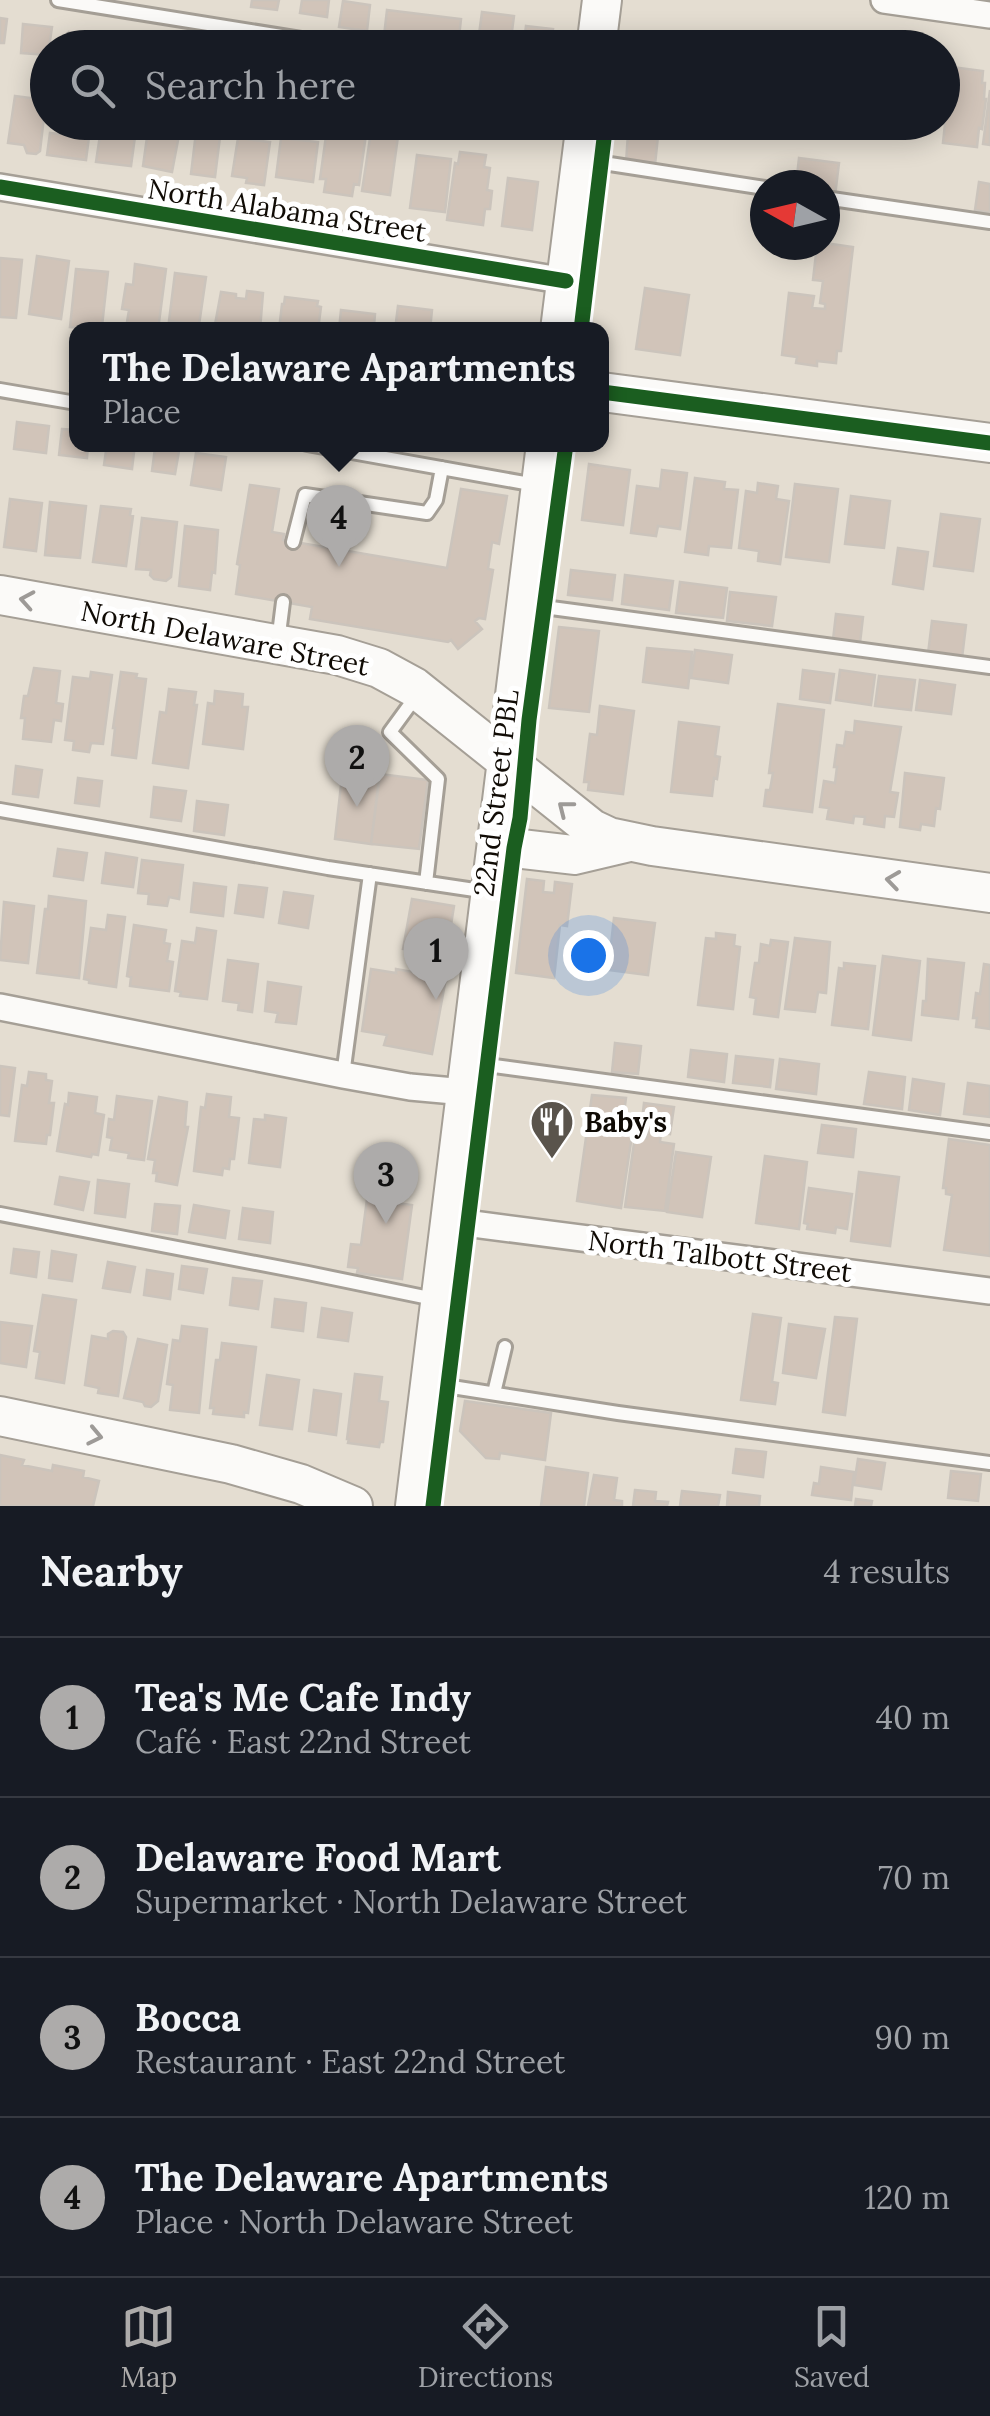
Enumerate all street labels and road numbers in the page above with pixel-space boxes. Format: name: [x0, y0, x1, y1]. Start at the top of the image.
street label: North Alabama Street: [145, 170, 429, 250]
street label: North Delaware Street: [78, 592, 372, 684]
street label: 22nd Street PBL: [465, 688, 527, 898]
street label: North Talbott Street: [586, 1222, 854, 1290]

